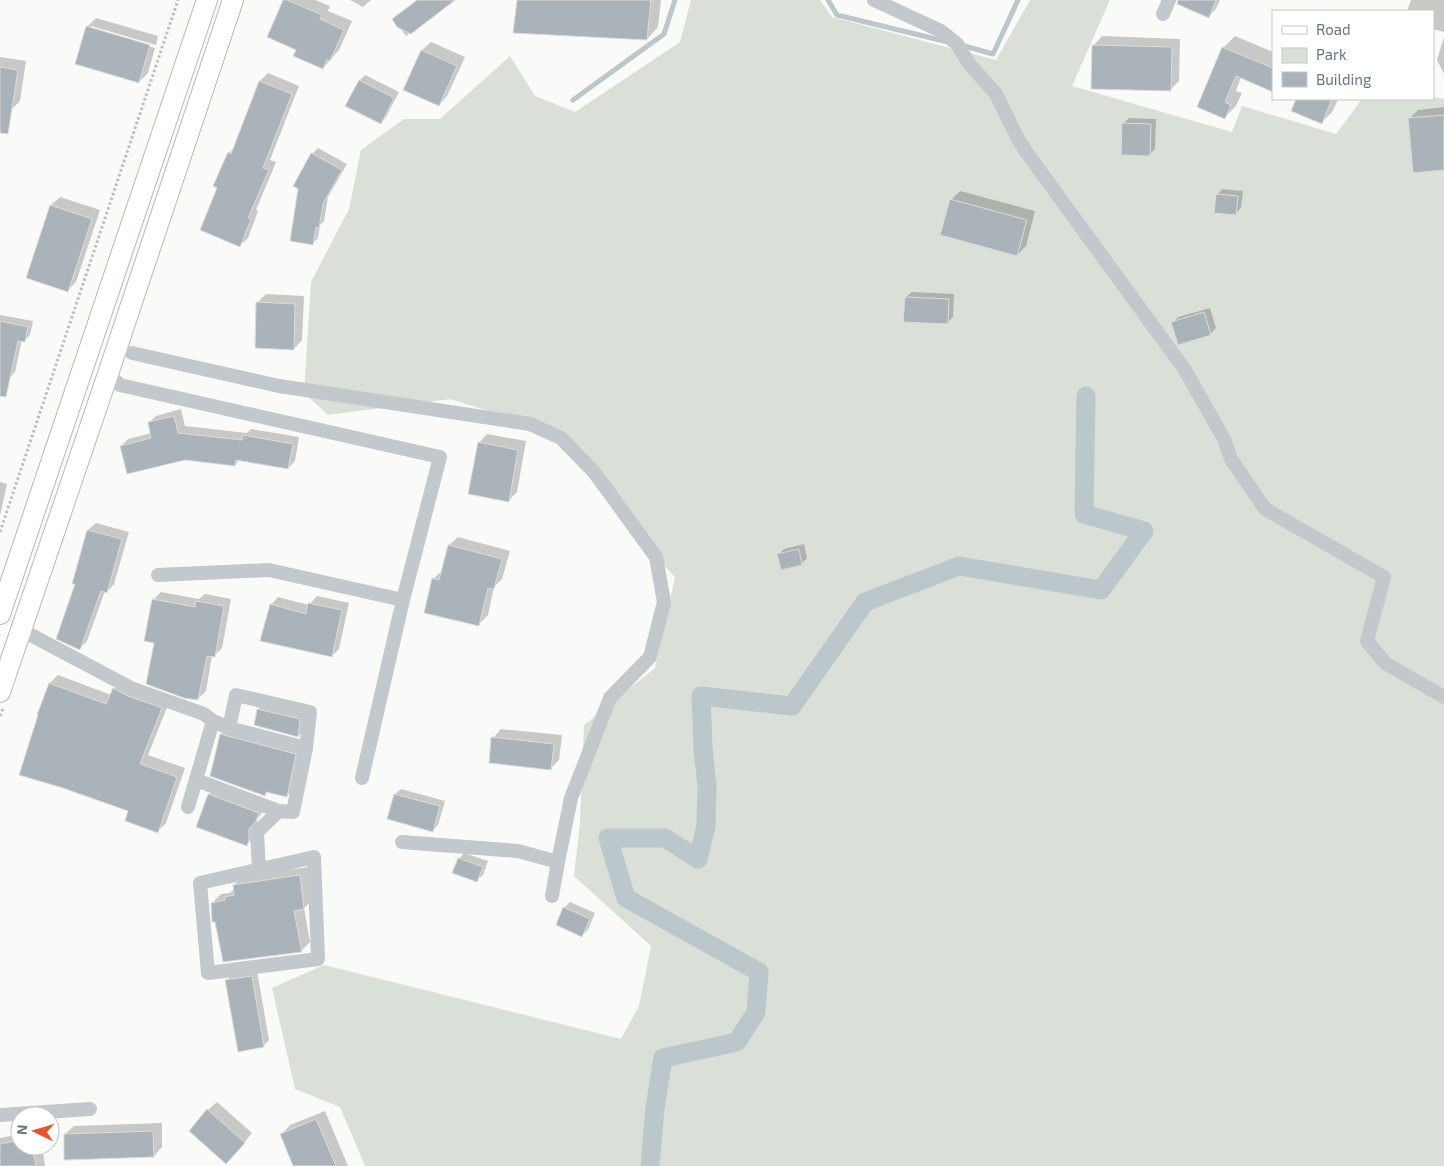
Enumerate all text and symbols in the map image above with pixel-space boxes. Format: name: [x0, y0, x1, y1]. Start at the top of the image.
legend: [1272, 10, 1434, 100]
text: Road: [1316, 20, 1351, 38]
text: Park: [1316, 45, 1347, 63]
text: Building: [1316, 70, 1372, 88]
north arrow: [10, 1106, 60, 1156]
text: N: [13, 1124, 30, 1136]

